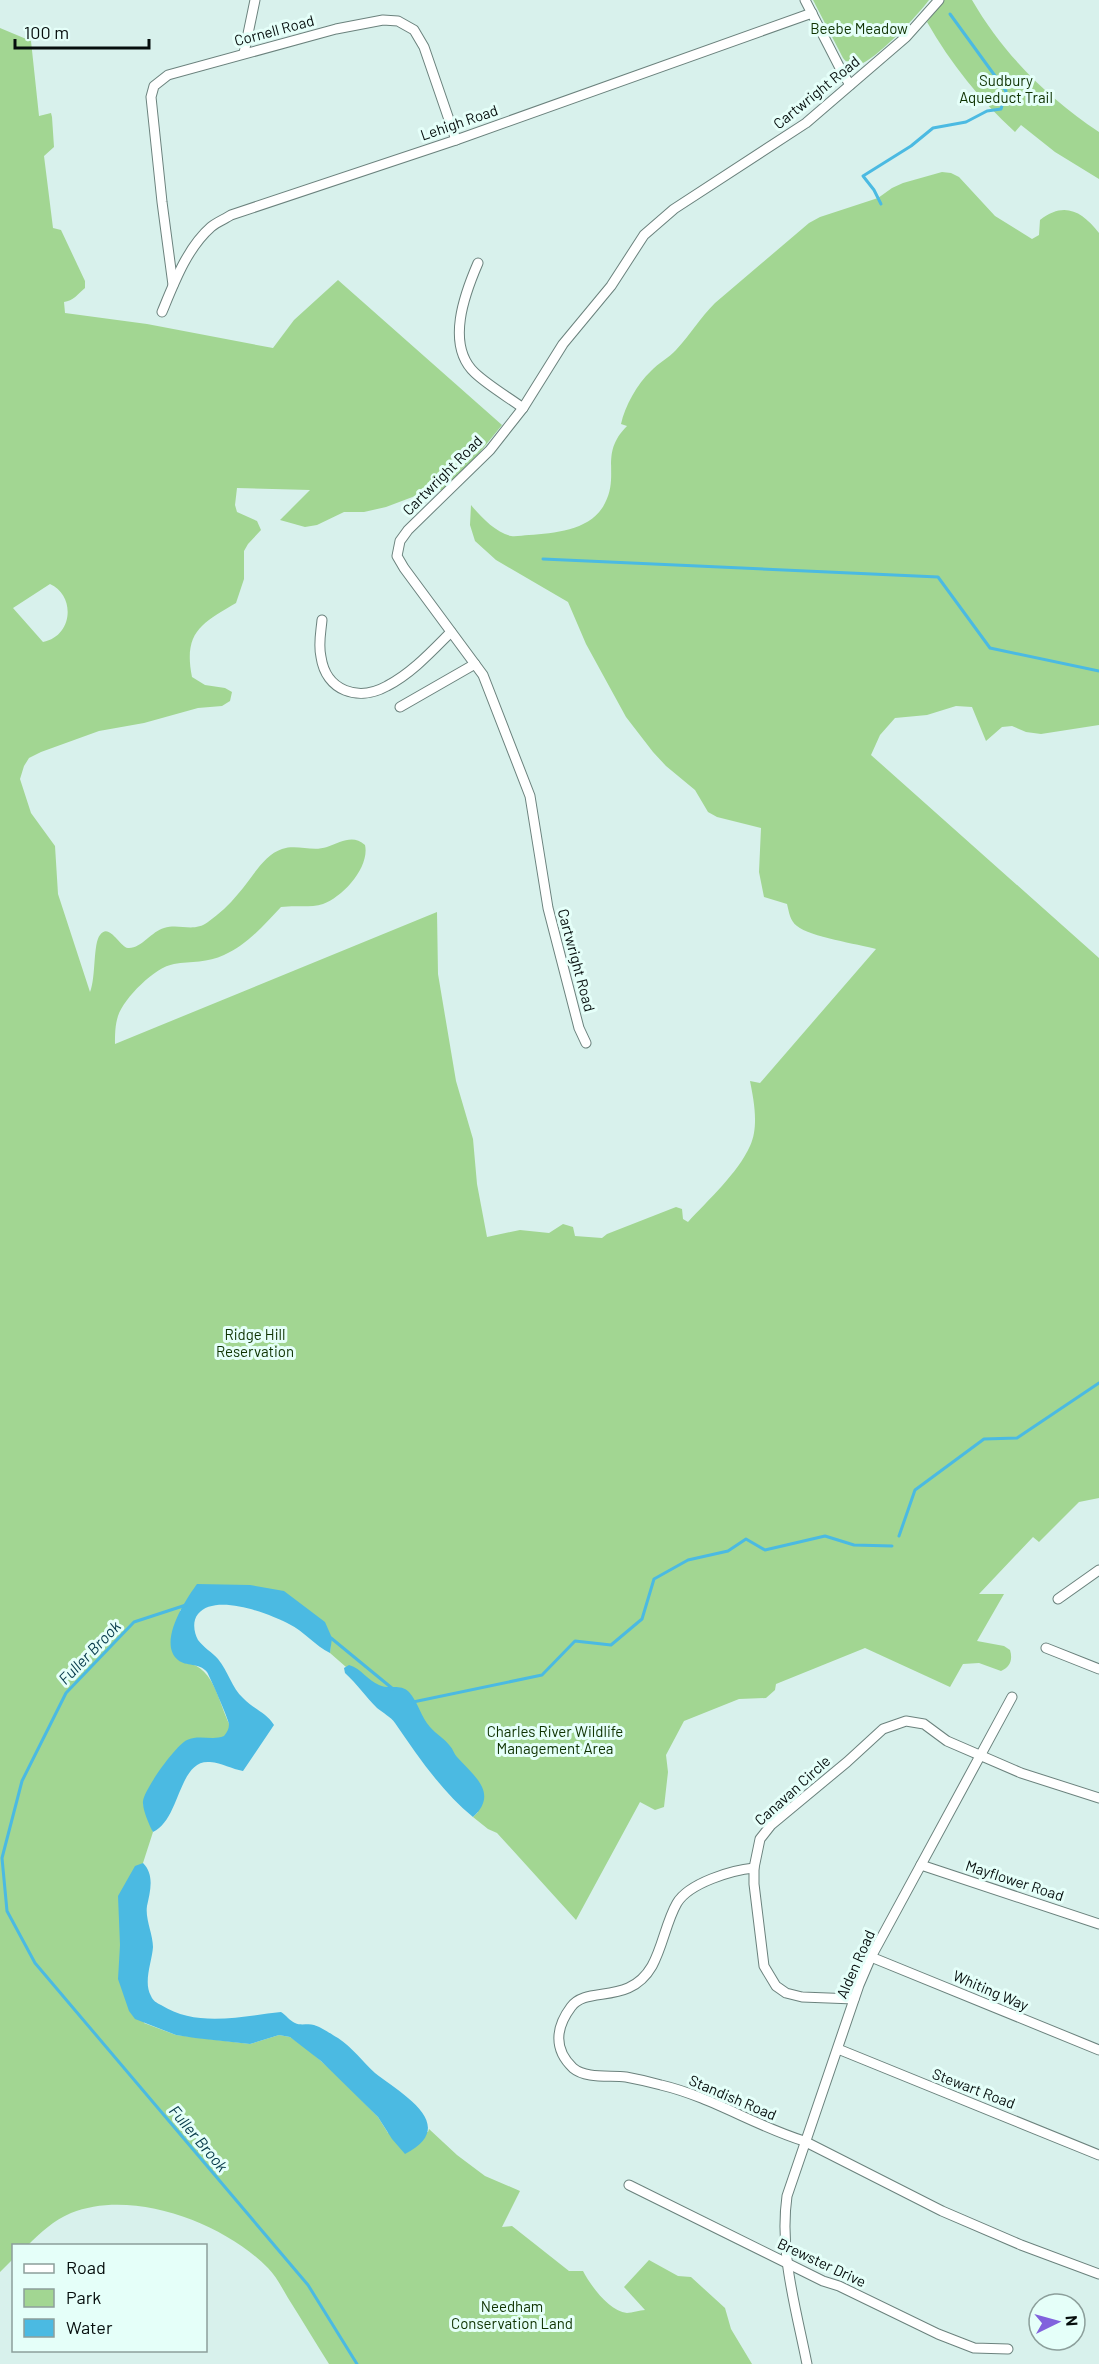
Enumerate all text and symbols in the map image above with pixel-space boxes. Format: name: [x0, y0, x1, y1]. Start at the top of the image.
street label: Cornell Road: [232, 11, 316, 49]
scale bar: [15, 12, 148, 50]
park label: Beebe Meadow: [810, 19, 908, 37]
text: 100 m: [24, 21, 69, 43]
street label: Cartwright Road: [769, 52, 863, 132]
park label: Sudbury Aqueduct Trail: [959, 71, 1053, 106]
street label: Lehigh Road: [418, 100, 500, 144]
street label: Cartwright Road: [398, 431, 486, 519]
street label: Cartwright Road: [555, 907, 599, 1013]
park label: Ridge Hill Reservation: [216, 1325, 294, 1360]
water label: Fuller Brook: [54, 1616, 124, 1688]
park label: Charles River Wildlife Management Area: [487, 1722, 623, 1757]
street label: Canavan Circle: [750, 1751, 834, 1829]
street label: Mayflower Road: [964, 1856, 1066, 1904]
street label: Alden Road: [832, 1927, 878, 2001]
street label: Whiting Way: [950, 1966, 1032, 2014]
street label: Stewart Road: [930, 2064, 1018, 2112]
street label: Standish Road: [687, 2070, 779, 2124]
water label: Fuller Brook: [166, 2101, 232, 2175]
street label: Brewster Drive: [775, 2234, 869, 2290]
legend: [12, 2244, 207, 2352]
text: Road: [66, 2256, 106, 2278]
text: Park: [66, 2286, 101, 2308]
north arrow: [1027, 2292, 1087, 2352]
park label: Needham Conservation Land: [451, 2297, 573, 2332]
text: N: [1063, 2315, 1082, 2327]
text: Water: [66, 2316, 113, 2338]

